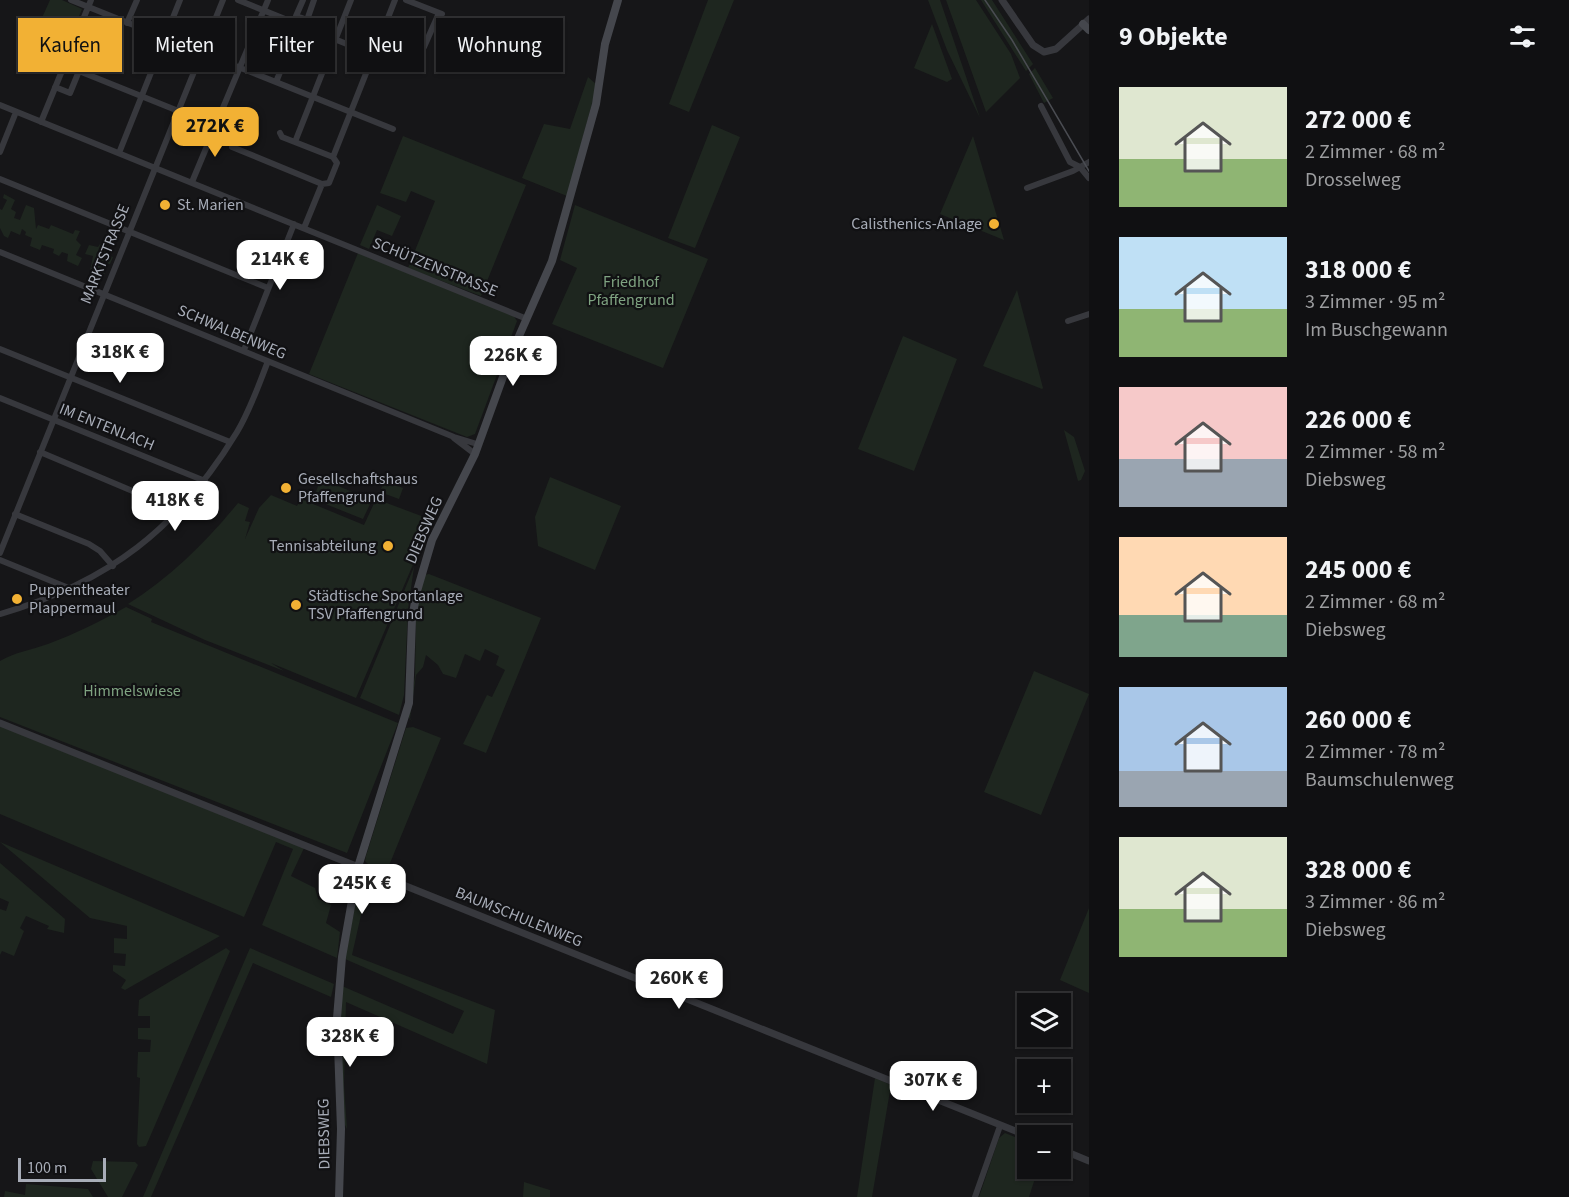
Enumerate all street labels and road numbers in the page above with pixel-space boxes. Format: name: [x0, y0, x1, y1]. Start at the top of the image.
street label: MARKTSTRASSE: [75, 201, 135, 307]
street label: SCHÜTZENSTRASSE: [369, 232, 501, 302]
street label: SCHWALBENWEG: [174, 299, 290, 365]
street label: IM ENTENLACH: [56, 398, 158, 456]
street label: DIEBSWEG: [400, 493, 448, 567]
street label: BAUMSCHULENWEG: [452, 881, 586, 953]
street label: DIEBSWEG: [312, 1098, 336, 1170]

